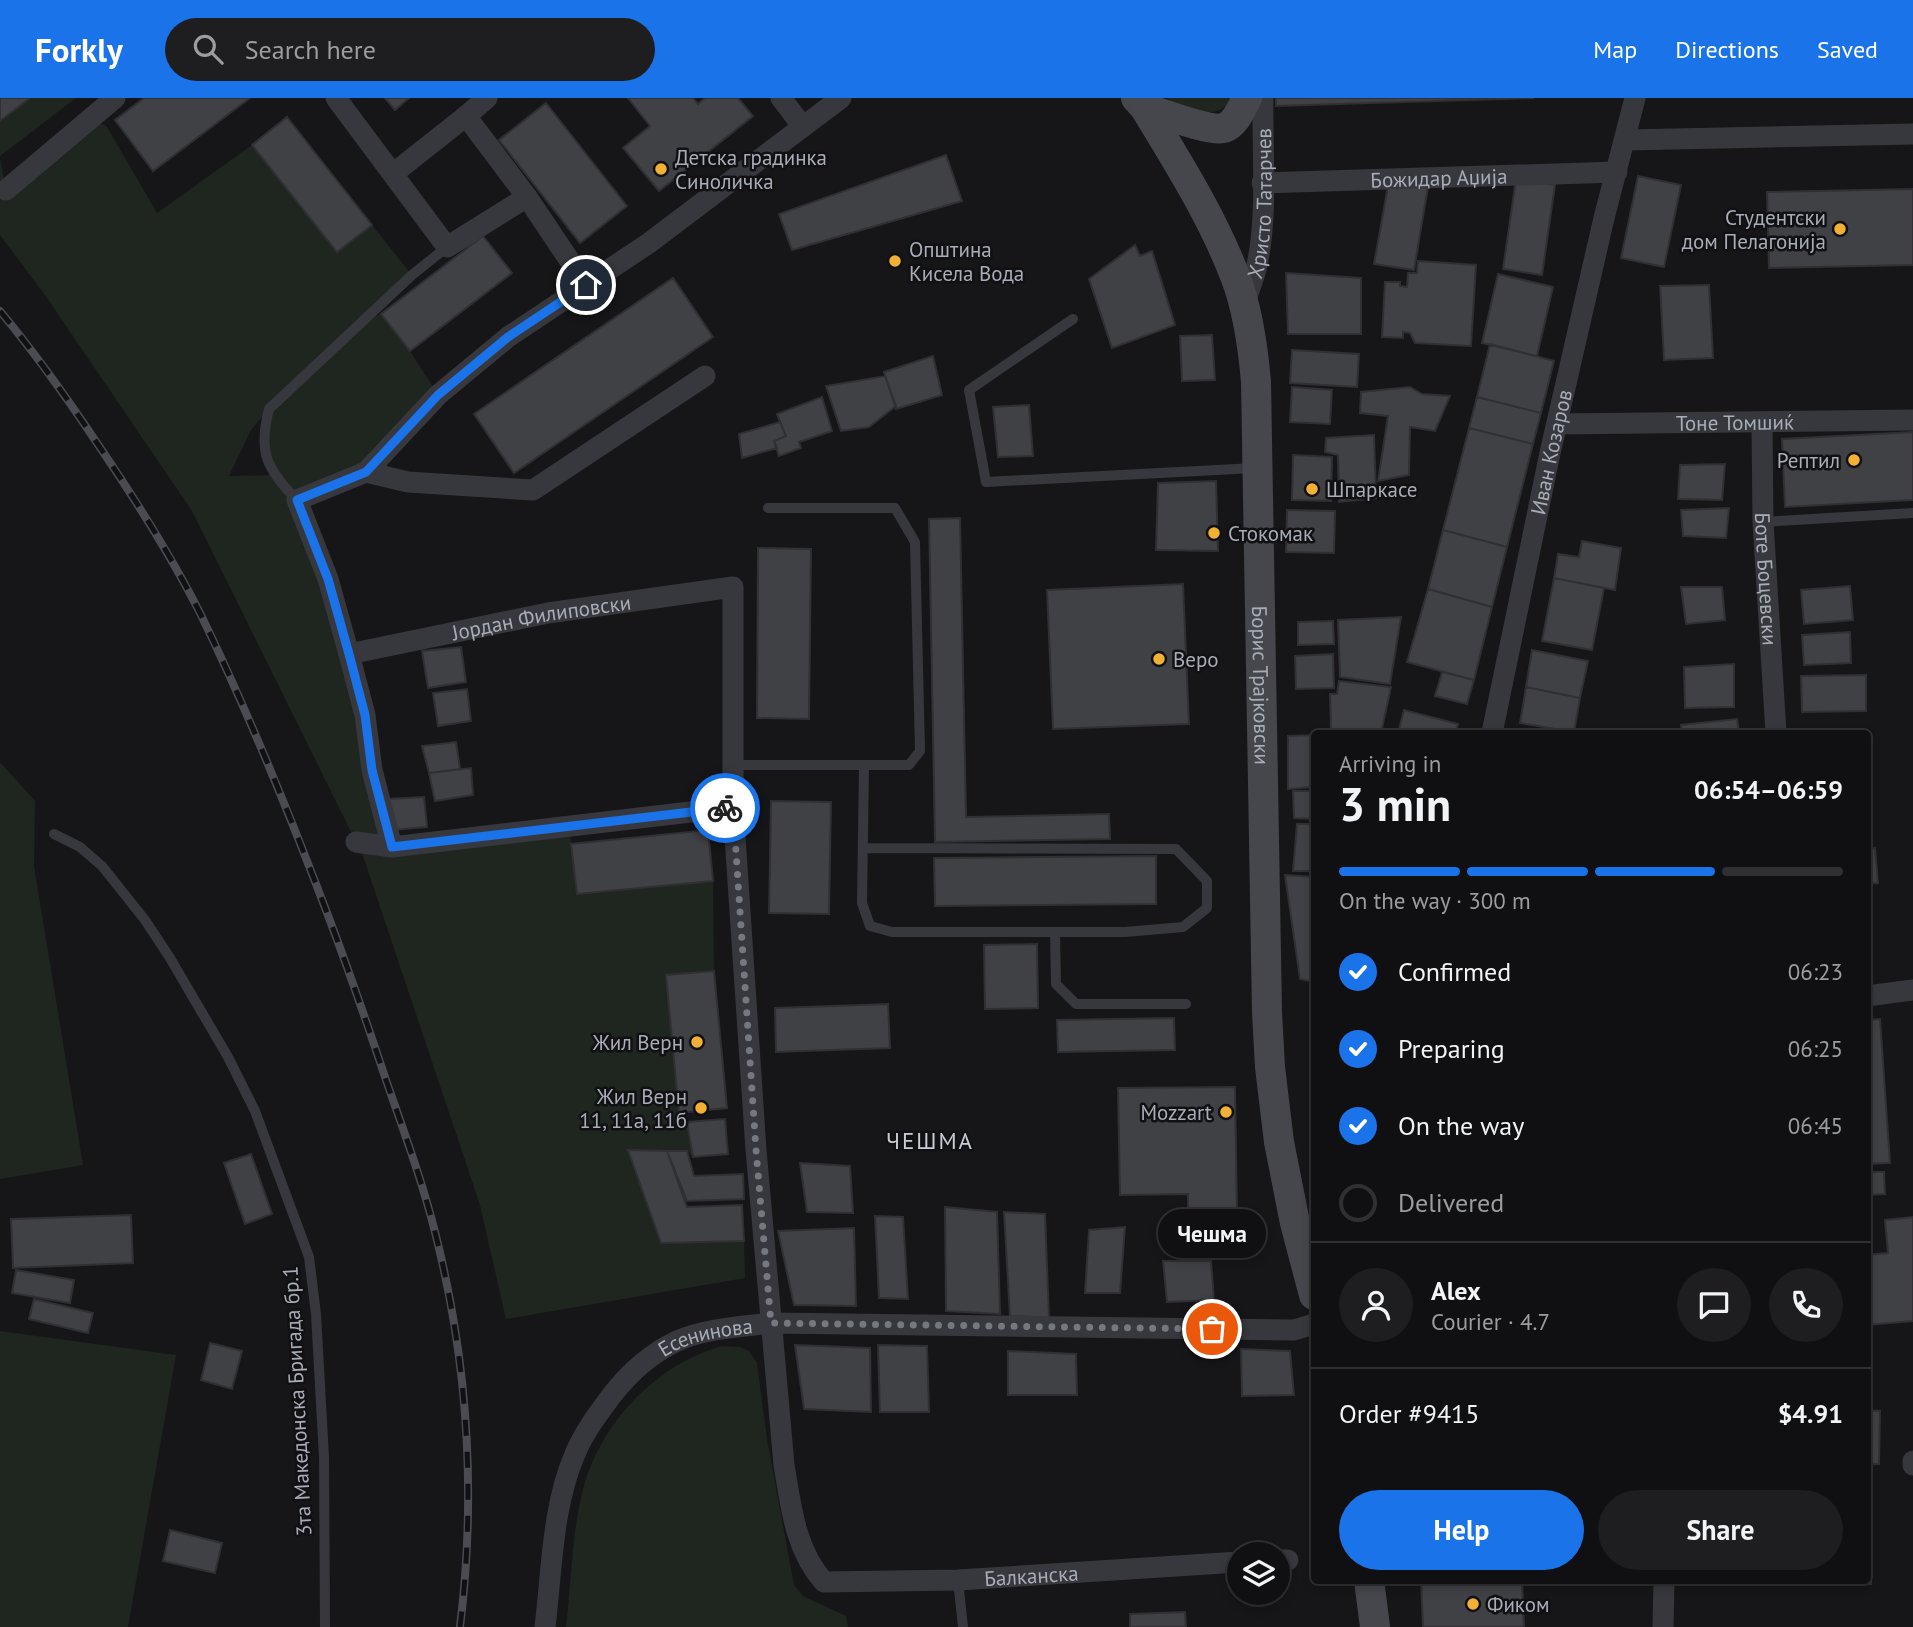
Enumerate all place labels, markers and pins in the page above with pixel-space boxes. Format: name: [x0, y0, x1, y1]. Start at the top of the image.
place label: Детска градинка Синоличка: [675, 144, 827, 195]
marker: Детска градинка Синоличка: [653, 161, 669, 177]
place label: Студентски дом Пелагонија: [1682, 204, 1826, 255]
marker: Студентски дом Пелагонија: [1832, 221, 1848, 237]
place label: Општина Кисела Вода: [909, 236, 1024, 287]
marker: Општина Кисела Вода: [887, 253, 903, 269]
pin: [556, 255, 616, 315]
place label: Рептил: [1777, 447, 1840, 474]
marker: Рептил: [1846, 452, 1862, 468]
place label: Шпаркасе: [1326, 476, 1418, 503]
marker: Шпаркасе: [1304, 481, 1320, 497]
place label: Стокомак: [1228, 520, 1313, 547]
marker: Стокомак: [1206, 525, 1222, 541]
place label: Веро: [1173, 646, 1219, 673]
marker: Веро: [1151, 651, 1167, 667]
place label: Жил Верн: [592, 1029, 683, 1056]
marker: Жил Верн: [689, 1034, 705, 1050]
place label: Жил Верн 11, 11а, 11б: [579, 1083, 687, 1134]
place label: Mozzart: [1140, 1099, 1212, 1126]
marker: Жил Верн 11, 11а, 11б: [693, 1100, 709, 1116]
marker: Mozzart: [1218, 1104, 1234, 1120]
callout: Чешма: [1158, 1210, 1266, 1259]
pin: [1182, 1299, 1242, 1359]
place label: Фиком: [1487, 1591, 1549, 1618]
marker: Фиком: [1465, 1596, 1481, 1612]

